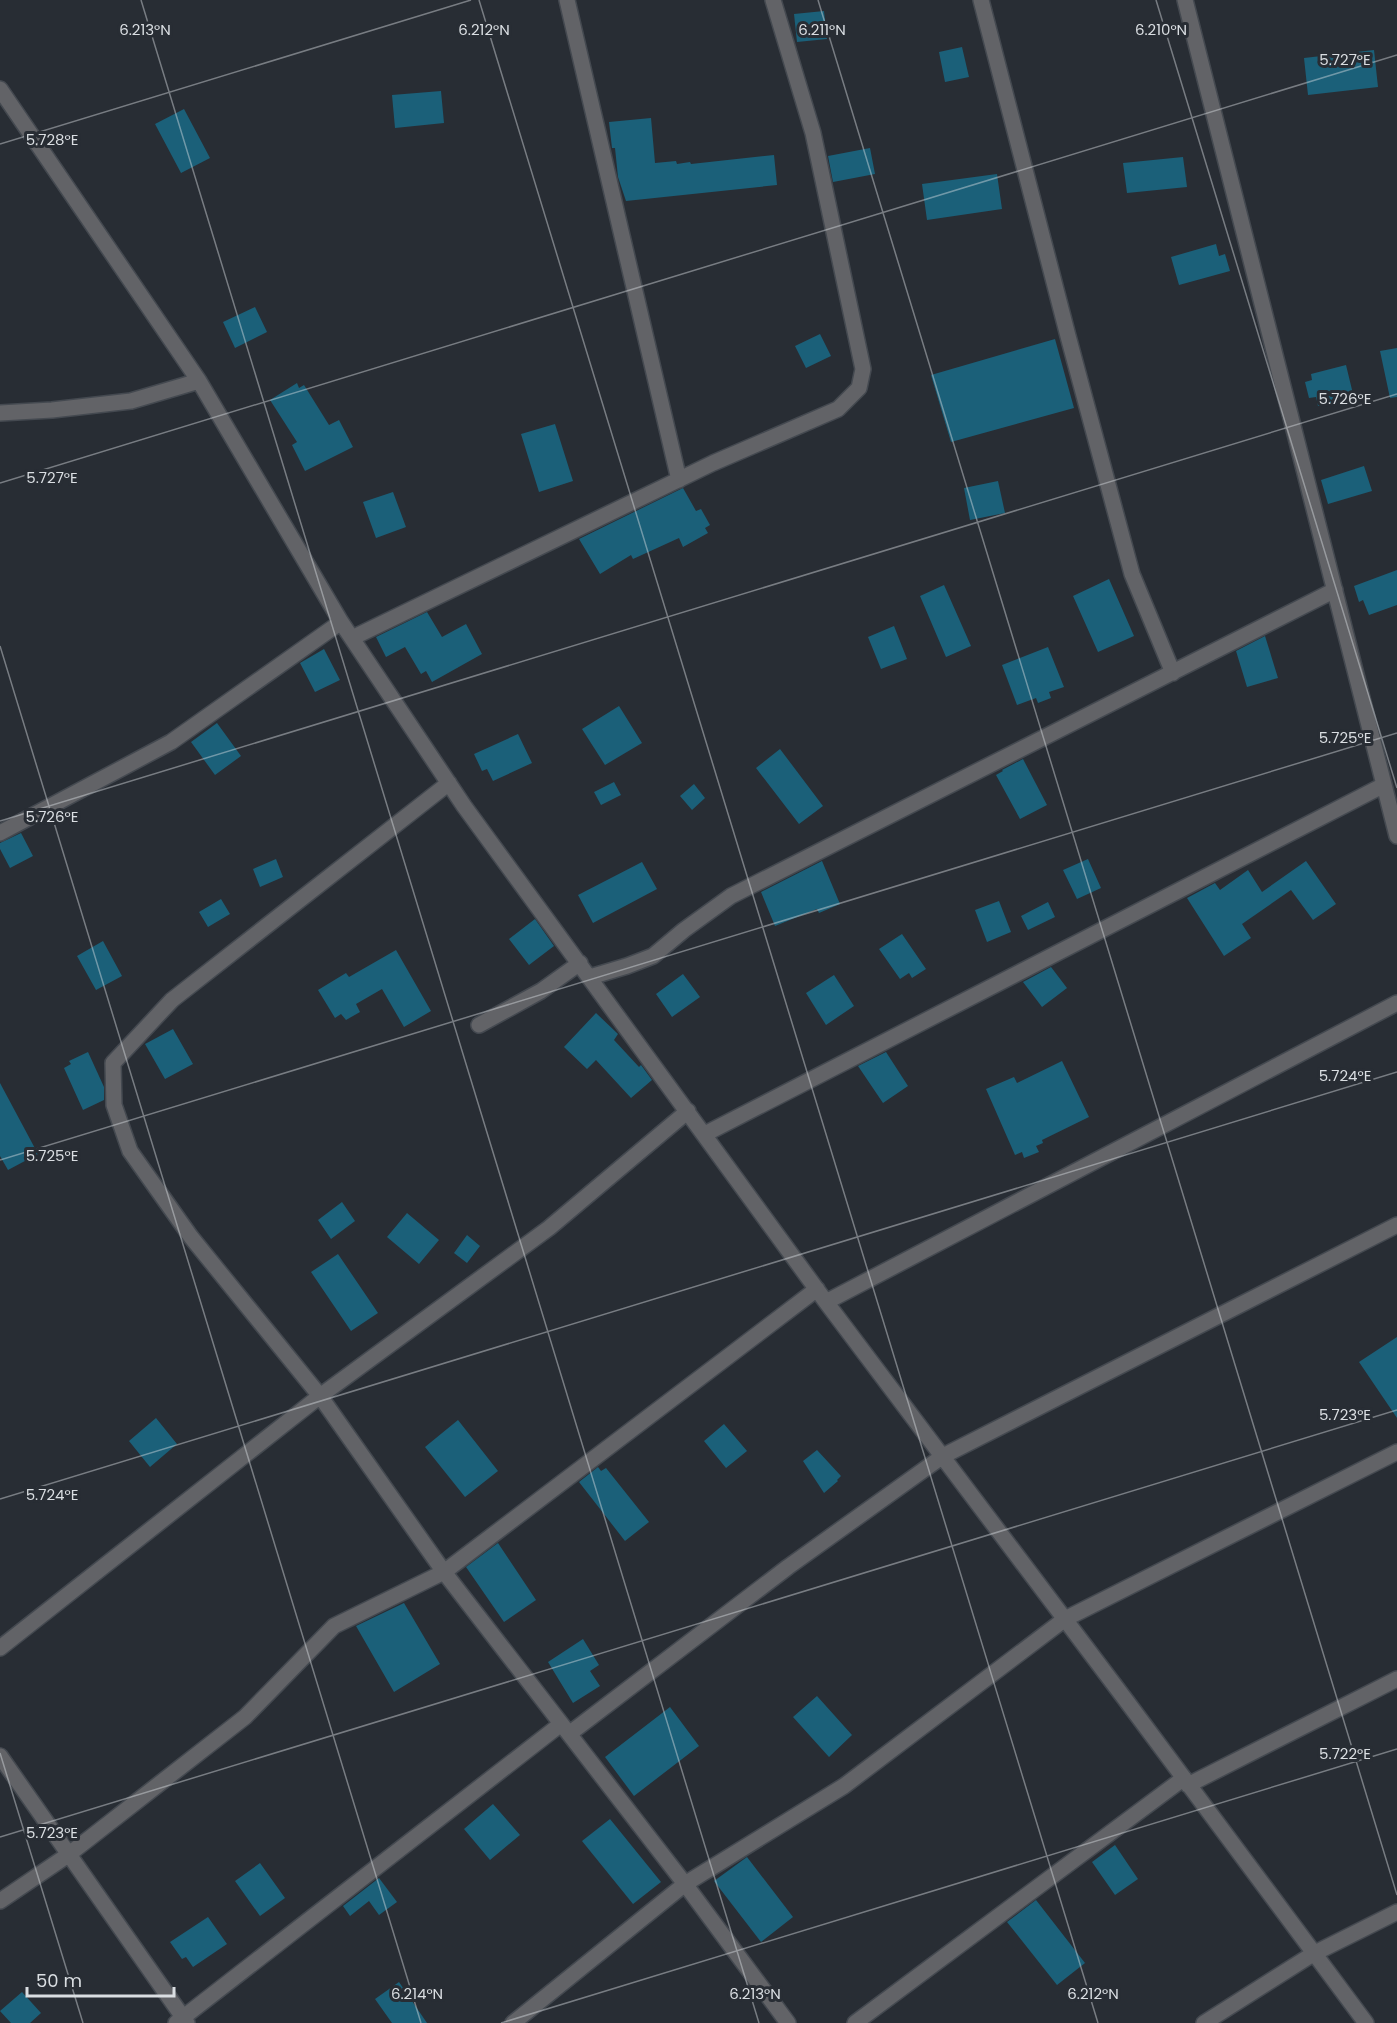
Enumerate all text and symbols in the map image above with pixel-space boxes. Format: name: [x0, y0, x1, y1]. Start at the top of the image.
text: 6.213°N: [119, 19, 171, 40]
text: 6.212°N: [458, 19, 510, 40]
text: 6.211°N: [798, 19, 846, 40]
text: 6.210°N: [1135, 19, 1187, 40]
text: 5.727°E: [1319, 49, 1371, 70]
text: 5.728°E: [26, 129, 78, 150]
text: 5.726°E: [1319, 388, 1371, 409]
text: 5.727°E: [26, 467, 78, 488]
text: 5.725°E: [1319, 727, 1371, 748]
text: 5.726°E: [26, 806, 78, 827]
text: 5.724°E: [1319, 1065, 1371, 1086]
text: 5.725°E: [26, 1145, 78, 1166]
text: 5.723°E: [1319, 1404, 1371, 1425]
text: 5.724°E: [26, 1484, 78, 1505]
text: 5.722°E: [1319, 1743, 1371, 1764]
text: 5.723°E: [26, 1822, 78, 1843]
scale bar: [27, 1960, 174, 1998]
text: 50 m: [36, 1968, 82, 1993]
text: 6.214°N: [391, 1983, 443, 2004]
text: 6.213°N: [729, 1983, 781, 2004]
text: 6.212°N: [1067, 1983, 1119, 2004]

